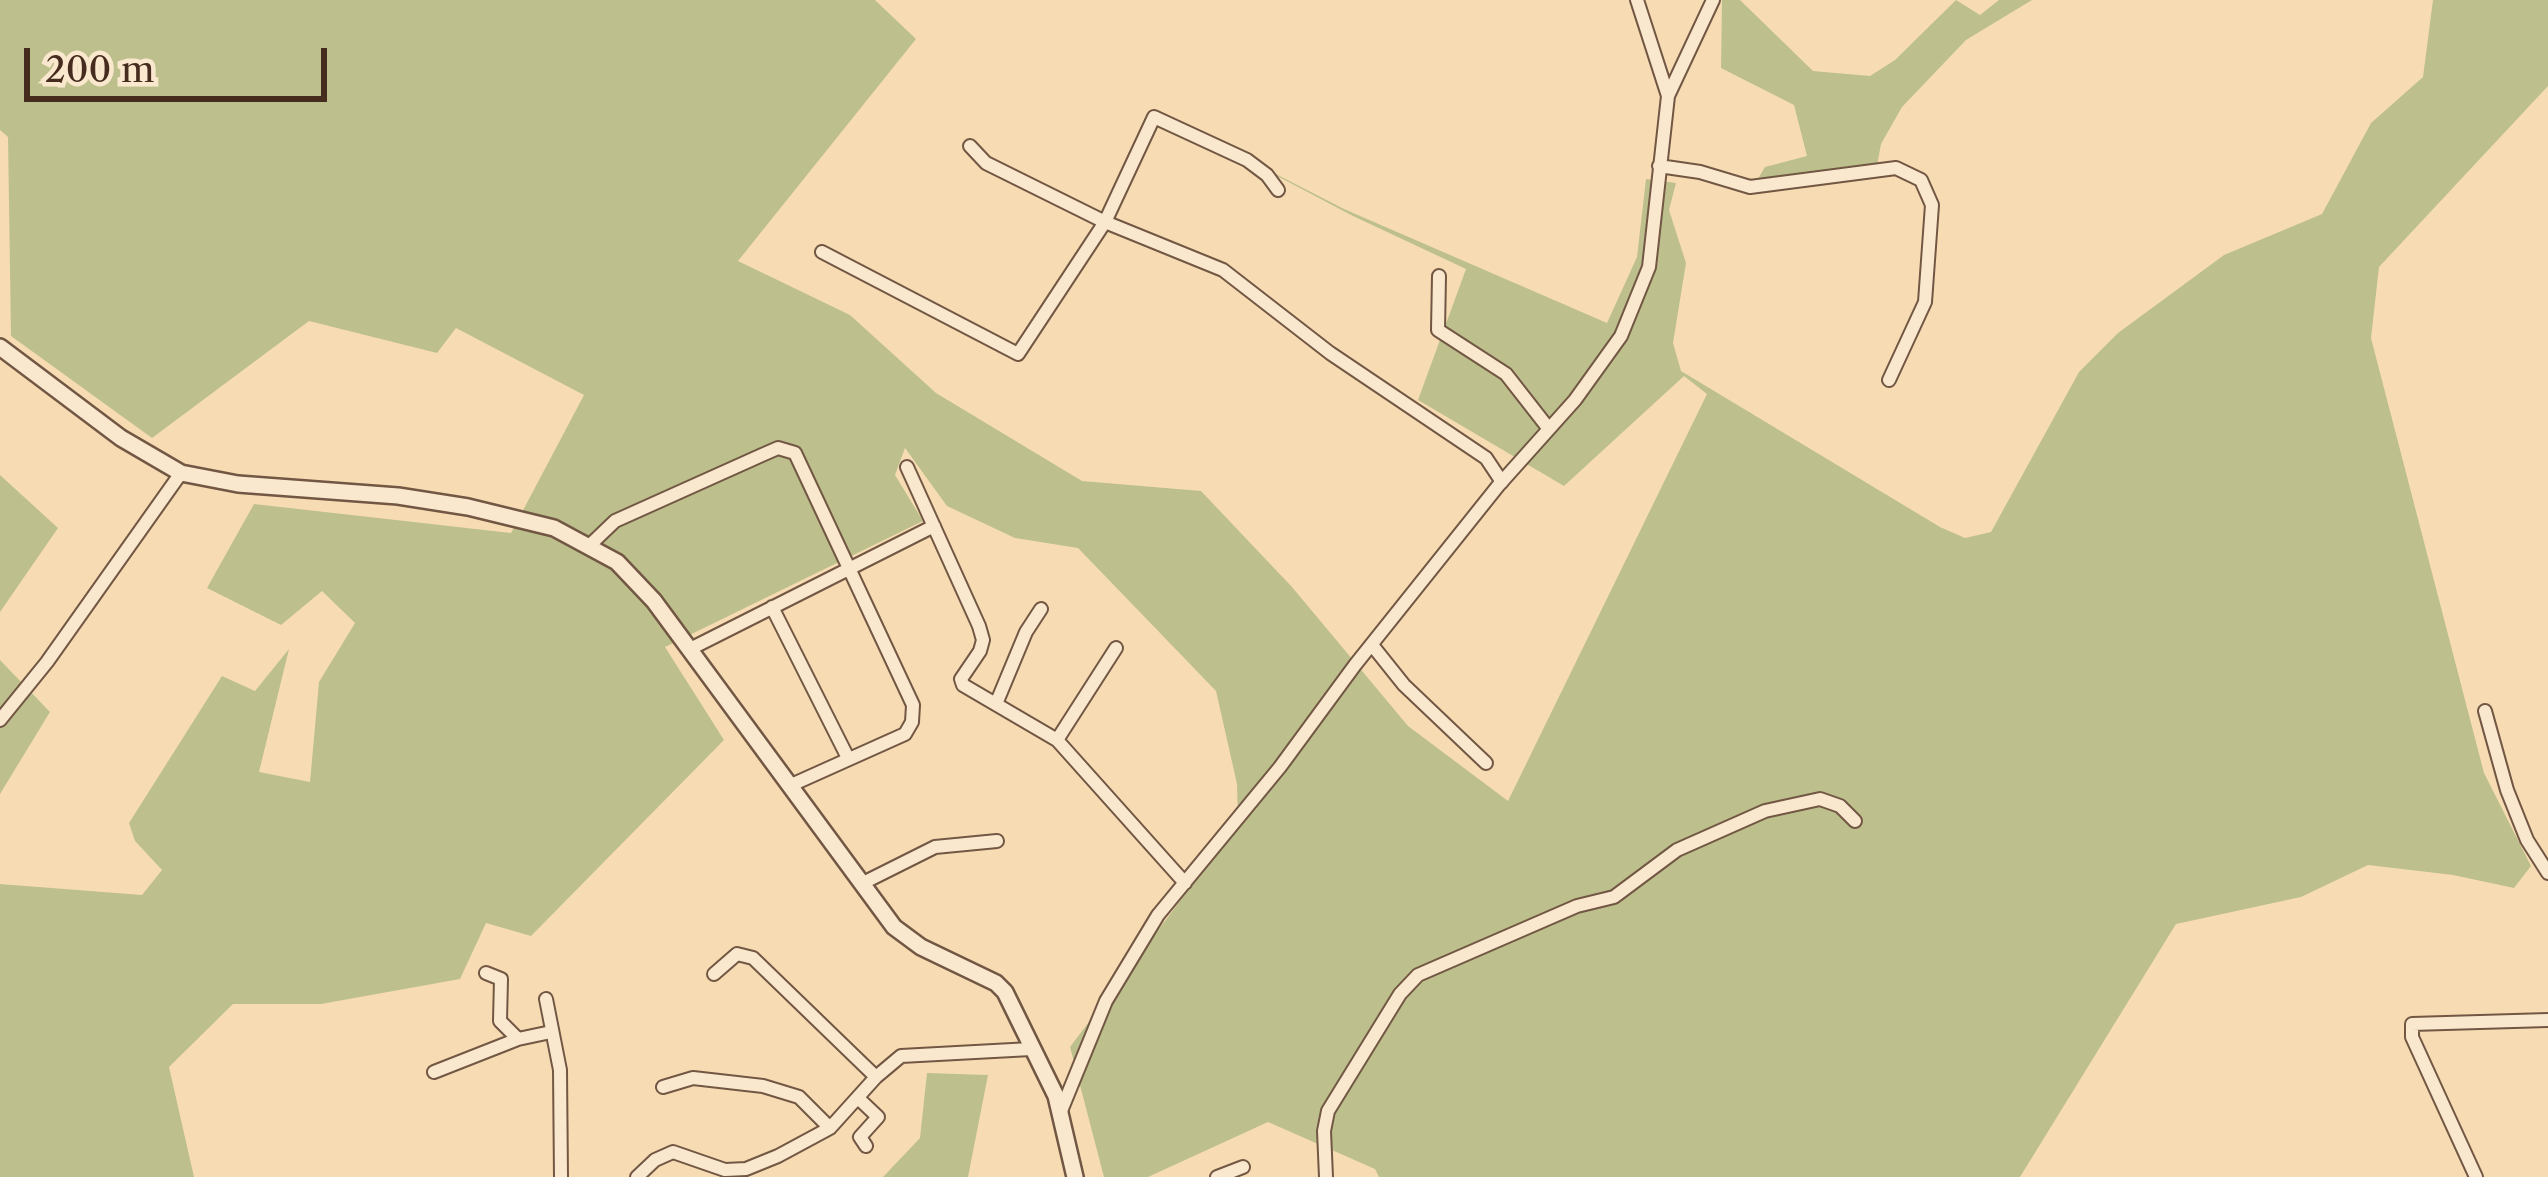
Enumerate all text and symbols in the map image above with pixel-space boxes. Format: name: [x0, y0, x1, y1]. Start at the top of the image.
scale bar: [30, 24, 333, 98]
text: 200 m: [45, 47, 154, 91]

